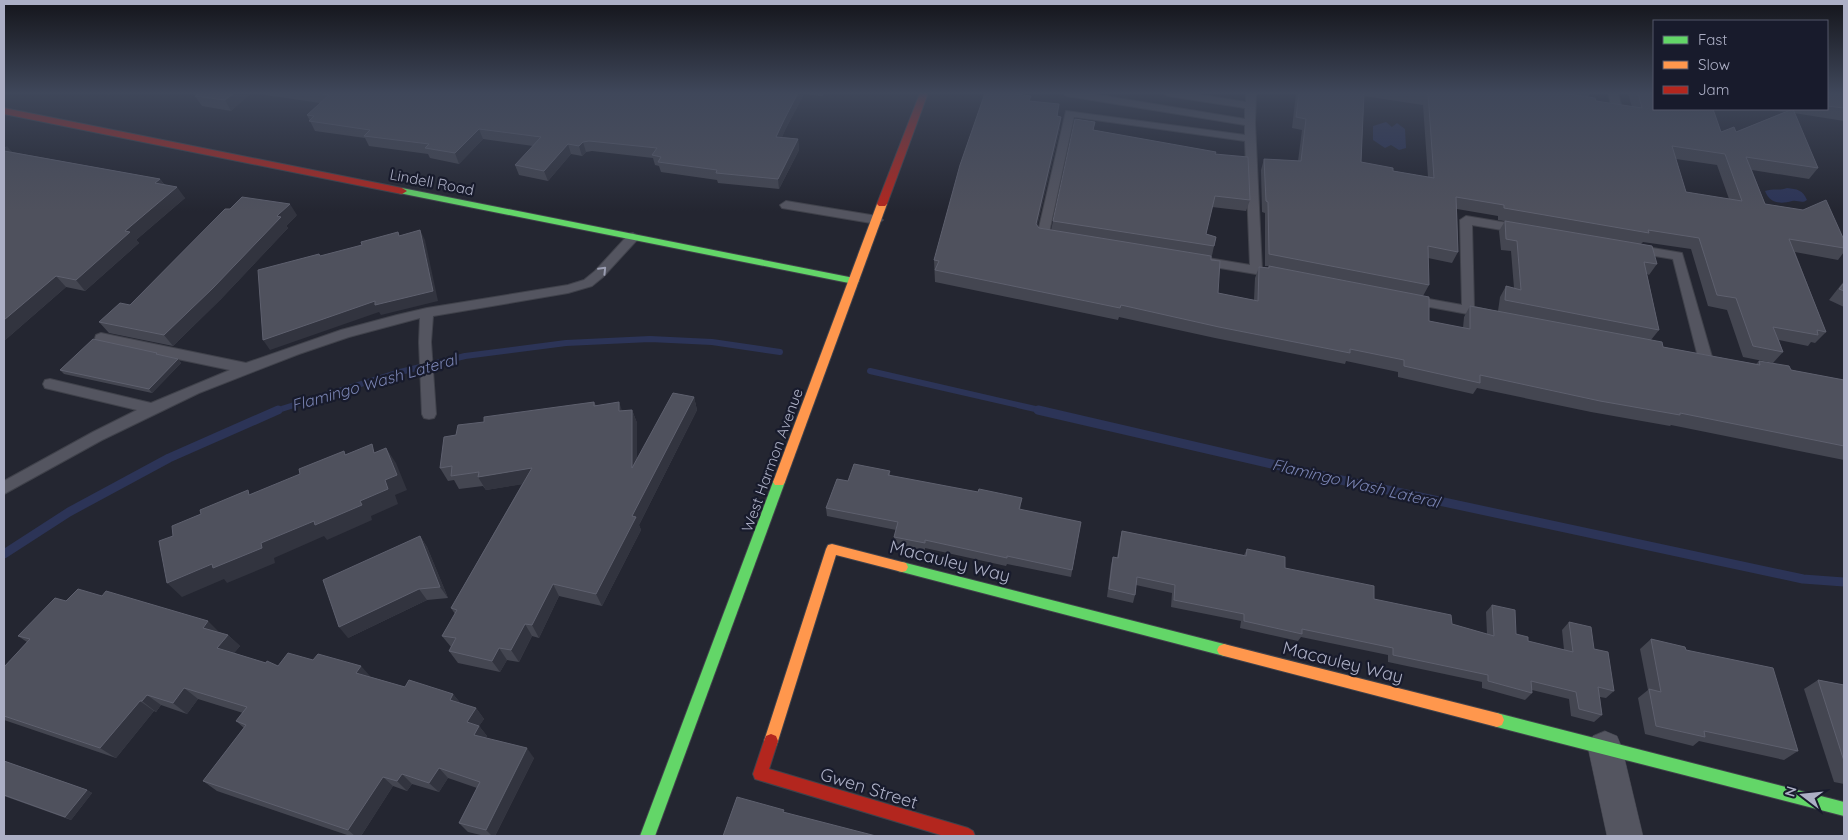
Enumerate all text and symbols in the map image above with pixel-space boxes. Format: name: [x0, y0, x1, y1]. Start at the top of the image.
legend: [1653, 20, 1828, 110]
text: Fast: [1698, 30, 1727, 49]
text: Slow: [1698, 55, 1730, 74]
text: Jam: [1698, 80, 1729, 99]
street label: Lindell Road: [388, 165, 476, 199]
one-way arrow: [597, 266, 606, 275]
water label: Flamingo Wash Lateral: [289, 348, 461, 415]
street label: West Harmon Avenue: [737, 386, 807, 534]
water label: Flamingo Wash Lateral: [1270, 454, 1444, 513]
street label: Macauley Way: [887, 535, 1013, 587]
street label: Macauley Way: [1280, 636, 1406, 688]
street label: Gwen Street: [817, 762, 921, 814]
north arrow: [1778, 770, 1828, 820]
text: N: [1780, 784, 1801, 799]

